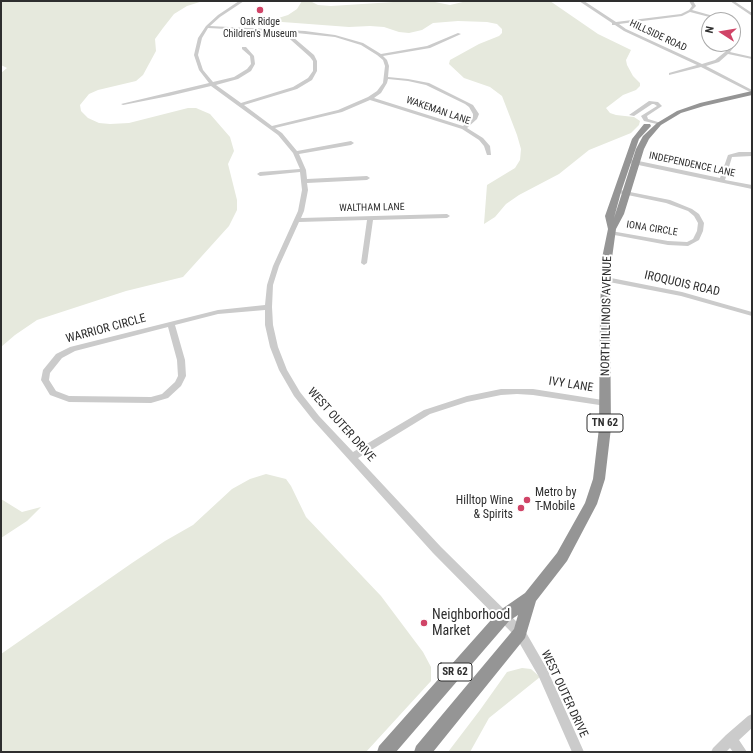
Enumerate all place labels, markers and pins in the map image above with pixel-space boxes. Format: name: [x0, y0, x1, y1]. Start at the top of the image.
marker: Oak Ridge Children's Museum: [255, 5, 265, 15]
place label: Oak Ridge Children's Museum: [223, 16, 297, 40]
place label: Metro by T-Mobile: [535, 486, 576, 514]
place label: Hilltop Wine & Spirits: [456, 494, 513, 522]
marker: Metro by T-Mobile: [522, 495, 532, 505]
marker: Hilltop Wine & Spirits: [516, 503, 526, 513]
place label: Neighborhood Market: [432, 607, 510, 640]
marker: Neighborhood Market: [419, 618, 429, 628]

